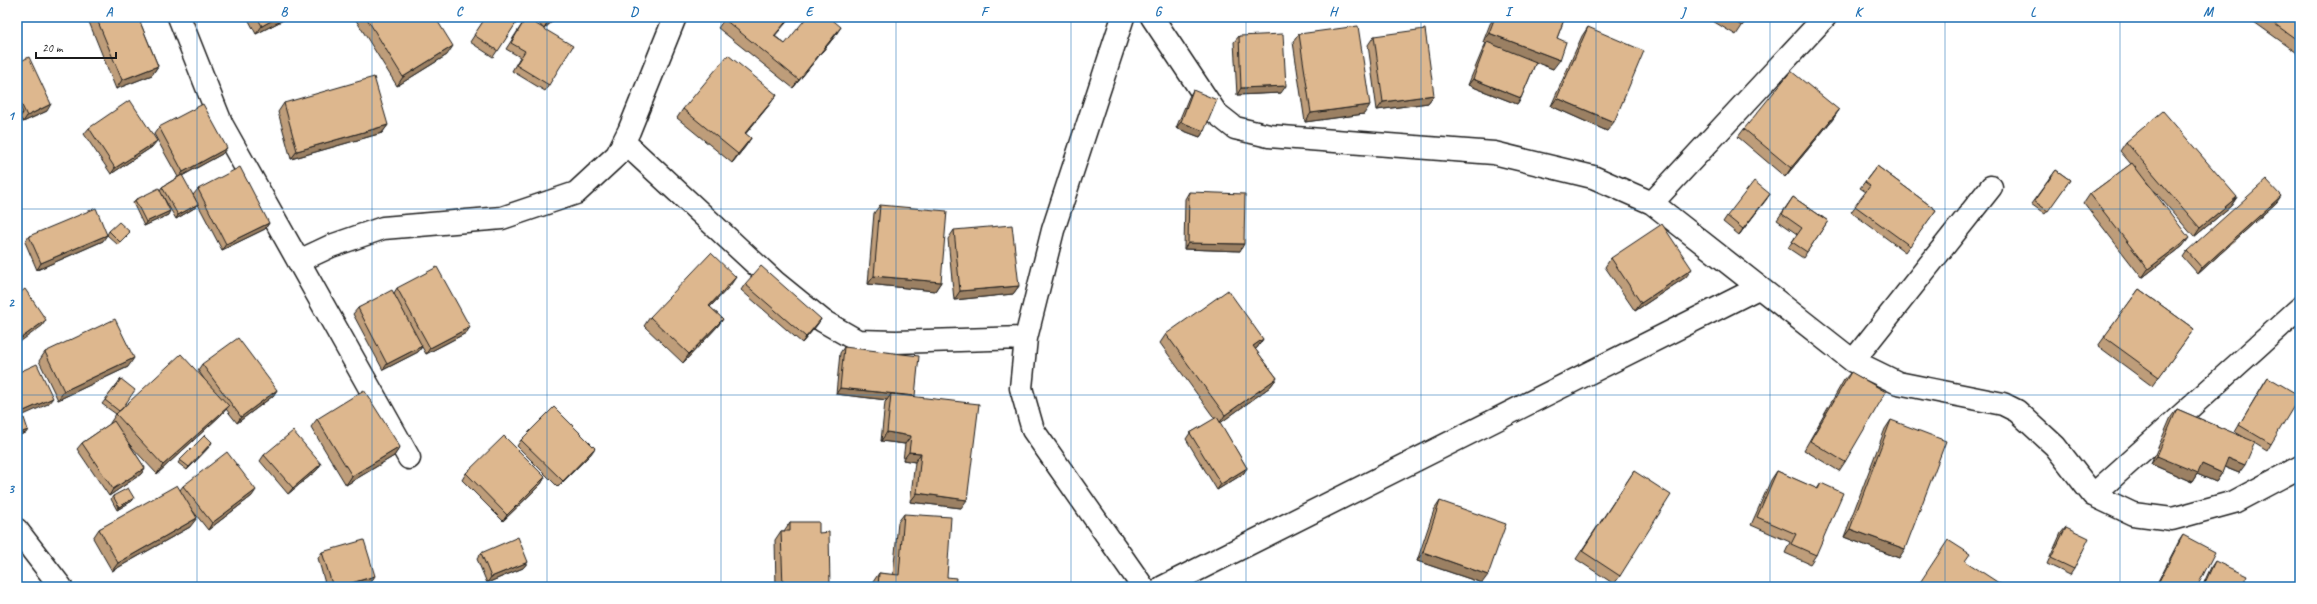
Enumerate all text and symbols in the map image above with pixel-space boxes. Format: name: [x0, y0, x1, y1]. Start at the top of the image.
text: A: [106, 4, 114, 20]
text: B: [281, 4, 289, 20]
text: C: [456, 4, 464, 20]
text: D: [630, 4, 639, 20]
text: E: [806, 4, 815, 20]
text: F: [981, 4, 990, 20]
text: G: [1155, 4, 1163, 20]
text: H: [1329, 4, 1339, 20]
text: I: [1505, 4, 1514, 20]
text: J: [1680, 4, 1687, 20]
text: K: [1855, 4, 1865, 20]
text: L: [2030, 4, 2037, 20]
text: M: [2203, 4, 2214, 20]
scale bar: [36, 34, 116, 60]
text: 20 m: [42, 40, 64, 56]
text: 1: [8, 108, 16, 124]
text: 2: [8, 295, 15, 311]
text: 3: [8, 481, 15, 497]

